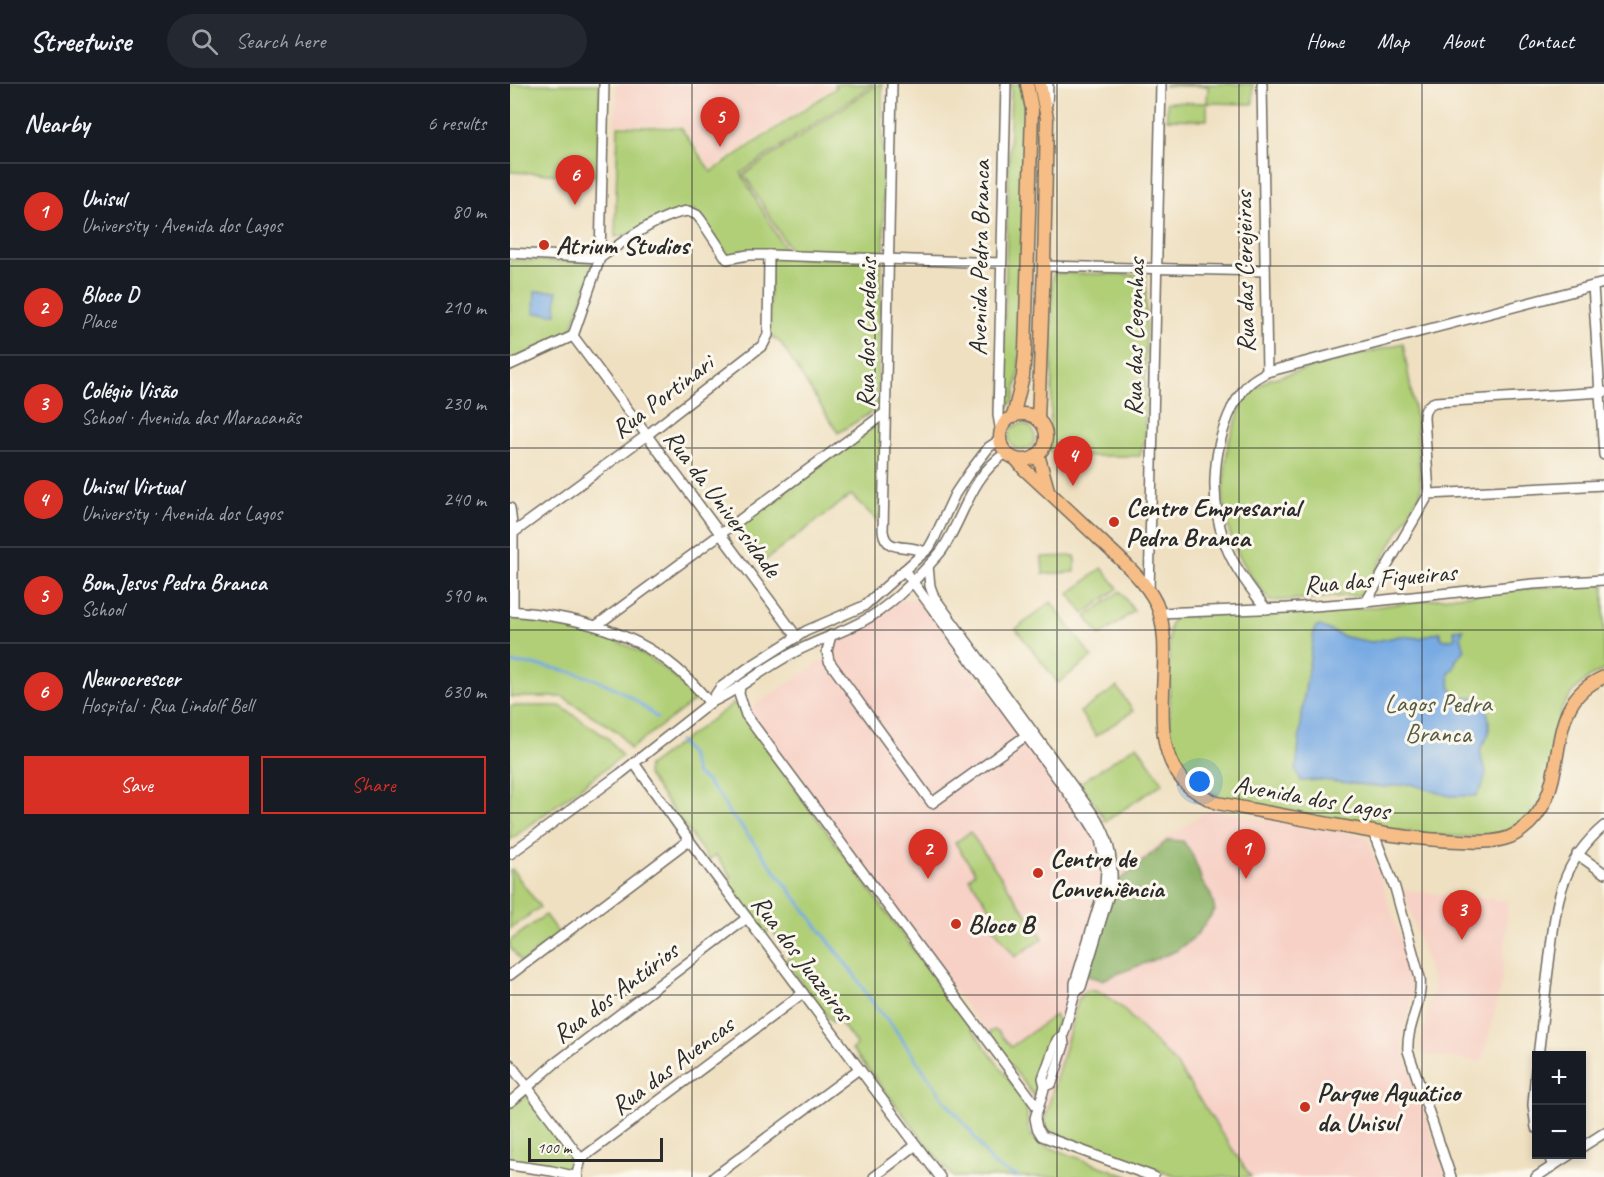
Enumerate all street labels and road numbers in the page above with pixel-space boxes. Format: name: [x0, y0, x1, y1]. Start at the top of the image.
street label: Avenida Pedra Branca: [961, 158, 998, 356]
street label: Rua das Cerejeiras: [1227, 189, 1262, 353]
street label: Rua dos Cardeais: [849, 256, 884, 408]
street label: Rua das Cegonhas: [1117, 256, 1152, 416]
street label: Rua Portinari: [605, 345, 723, 446]
street label: Rua da Universidade: [656, 423, 790, 585]
street label: Rua das Figueiras: [1302, 555, 1460, 602]
street label: Avenida dos Lagos: [1232, 768, 1394, 828]
street label: Rua dos Juazeiros: [744, 888, 862, 1030]
street label: Rua dos Antúrios: [546, 933, 687, 1051]
street label: Rua das Avencas: [604, 1007, 742, 1122]

